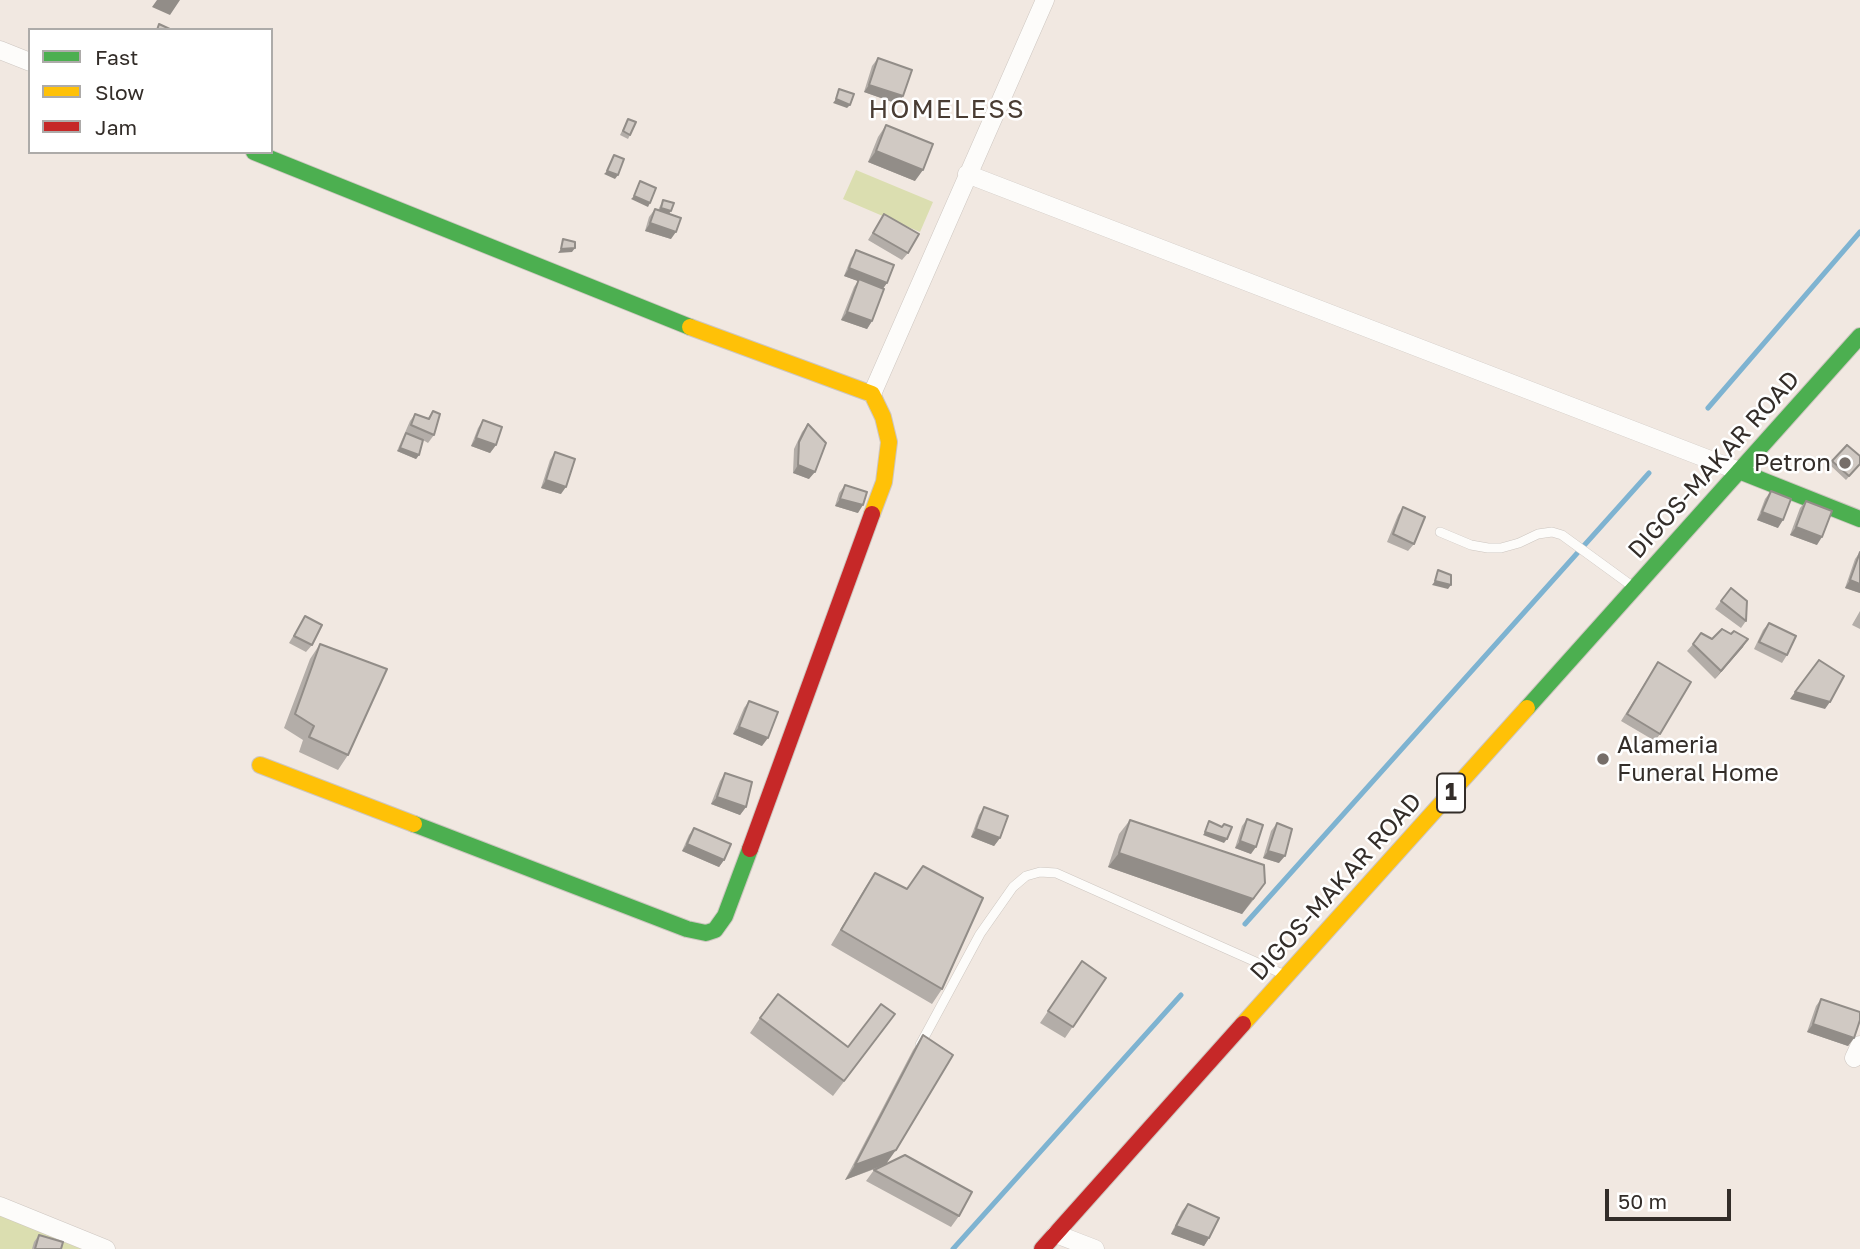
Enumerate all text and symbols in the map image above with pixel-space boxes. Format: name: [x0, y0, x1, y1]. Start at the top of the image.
legend: [28, 28, 273, 154]
text: Fast: [95, 44, 138, 70]
text: Slow: [95, 79, 144, 105]
district label: HOMELESS: [869, 94, 1025, 126]
text: Jam: [95, 114, 137, 140]
street label: DIGOS-MAKAR ROAD: [1622, 365, 1806, 565]
place label: Petron: [1754, 449, 1831, 477]
marker: Petron: [1837, 455, 1853, 471]
place label: Alameria Funeral Home: [1617, 731, 1779, 787]
marker: Alameria Funeral Home: [1595, 751, 1611, 767]
road number: 1: [1437, 774, 1465, 813]
street label: DIGOS-MAKAR ROAD: [1244, 787, 1428, 987]
scale bar: [1608, 1176, 1734, 1220]
text: 50 m: [1618, 1188, 1667, 1214]

